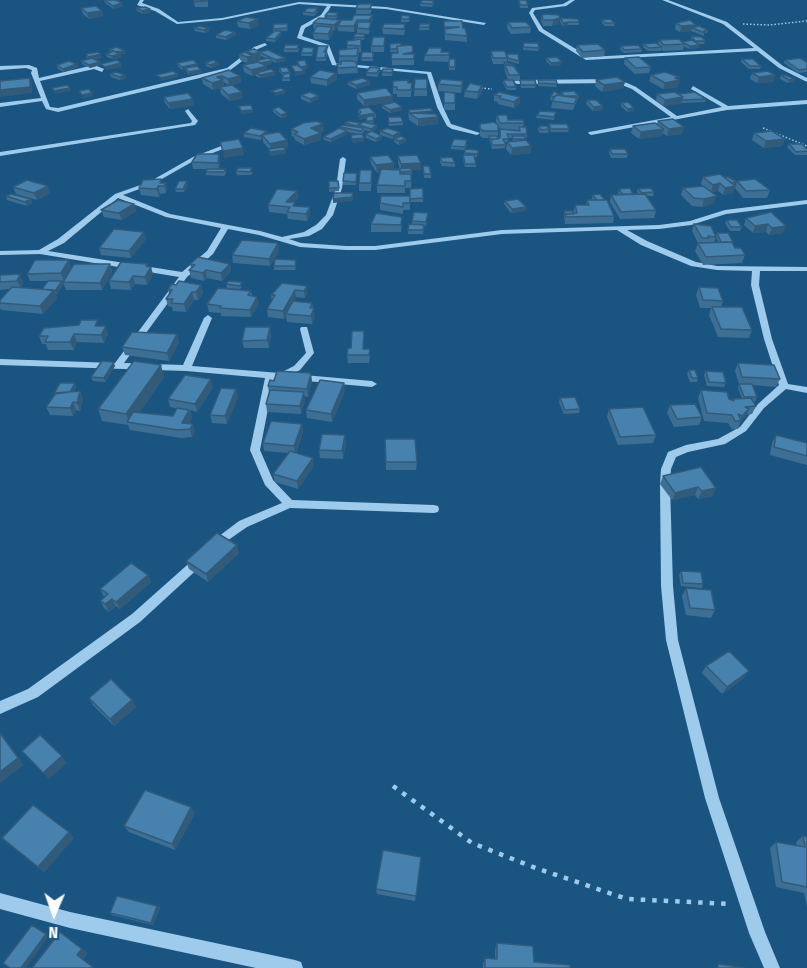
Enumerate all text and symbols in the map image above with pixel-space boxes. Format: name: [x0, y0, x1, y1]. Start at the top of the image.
north arrow: [24, 884, 84, 944]
text: N: [48, 923, 58, 942]

